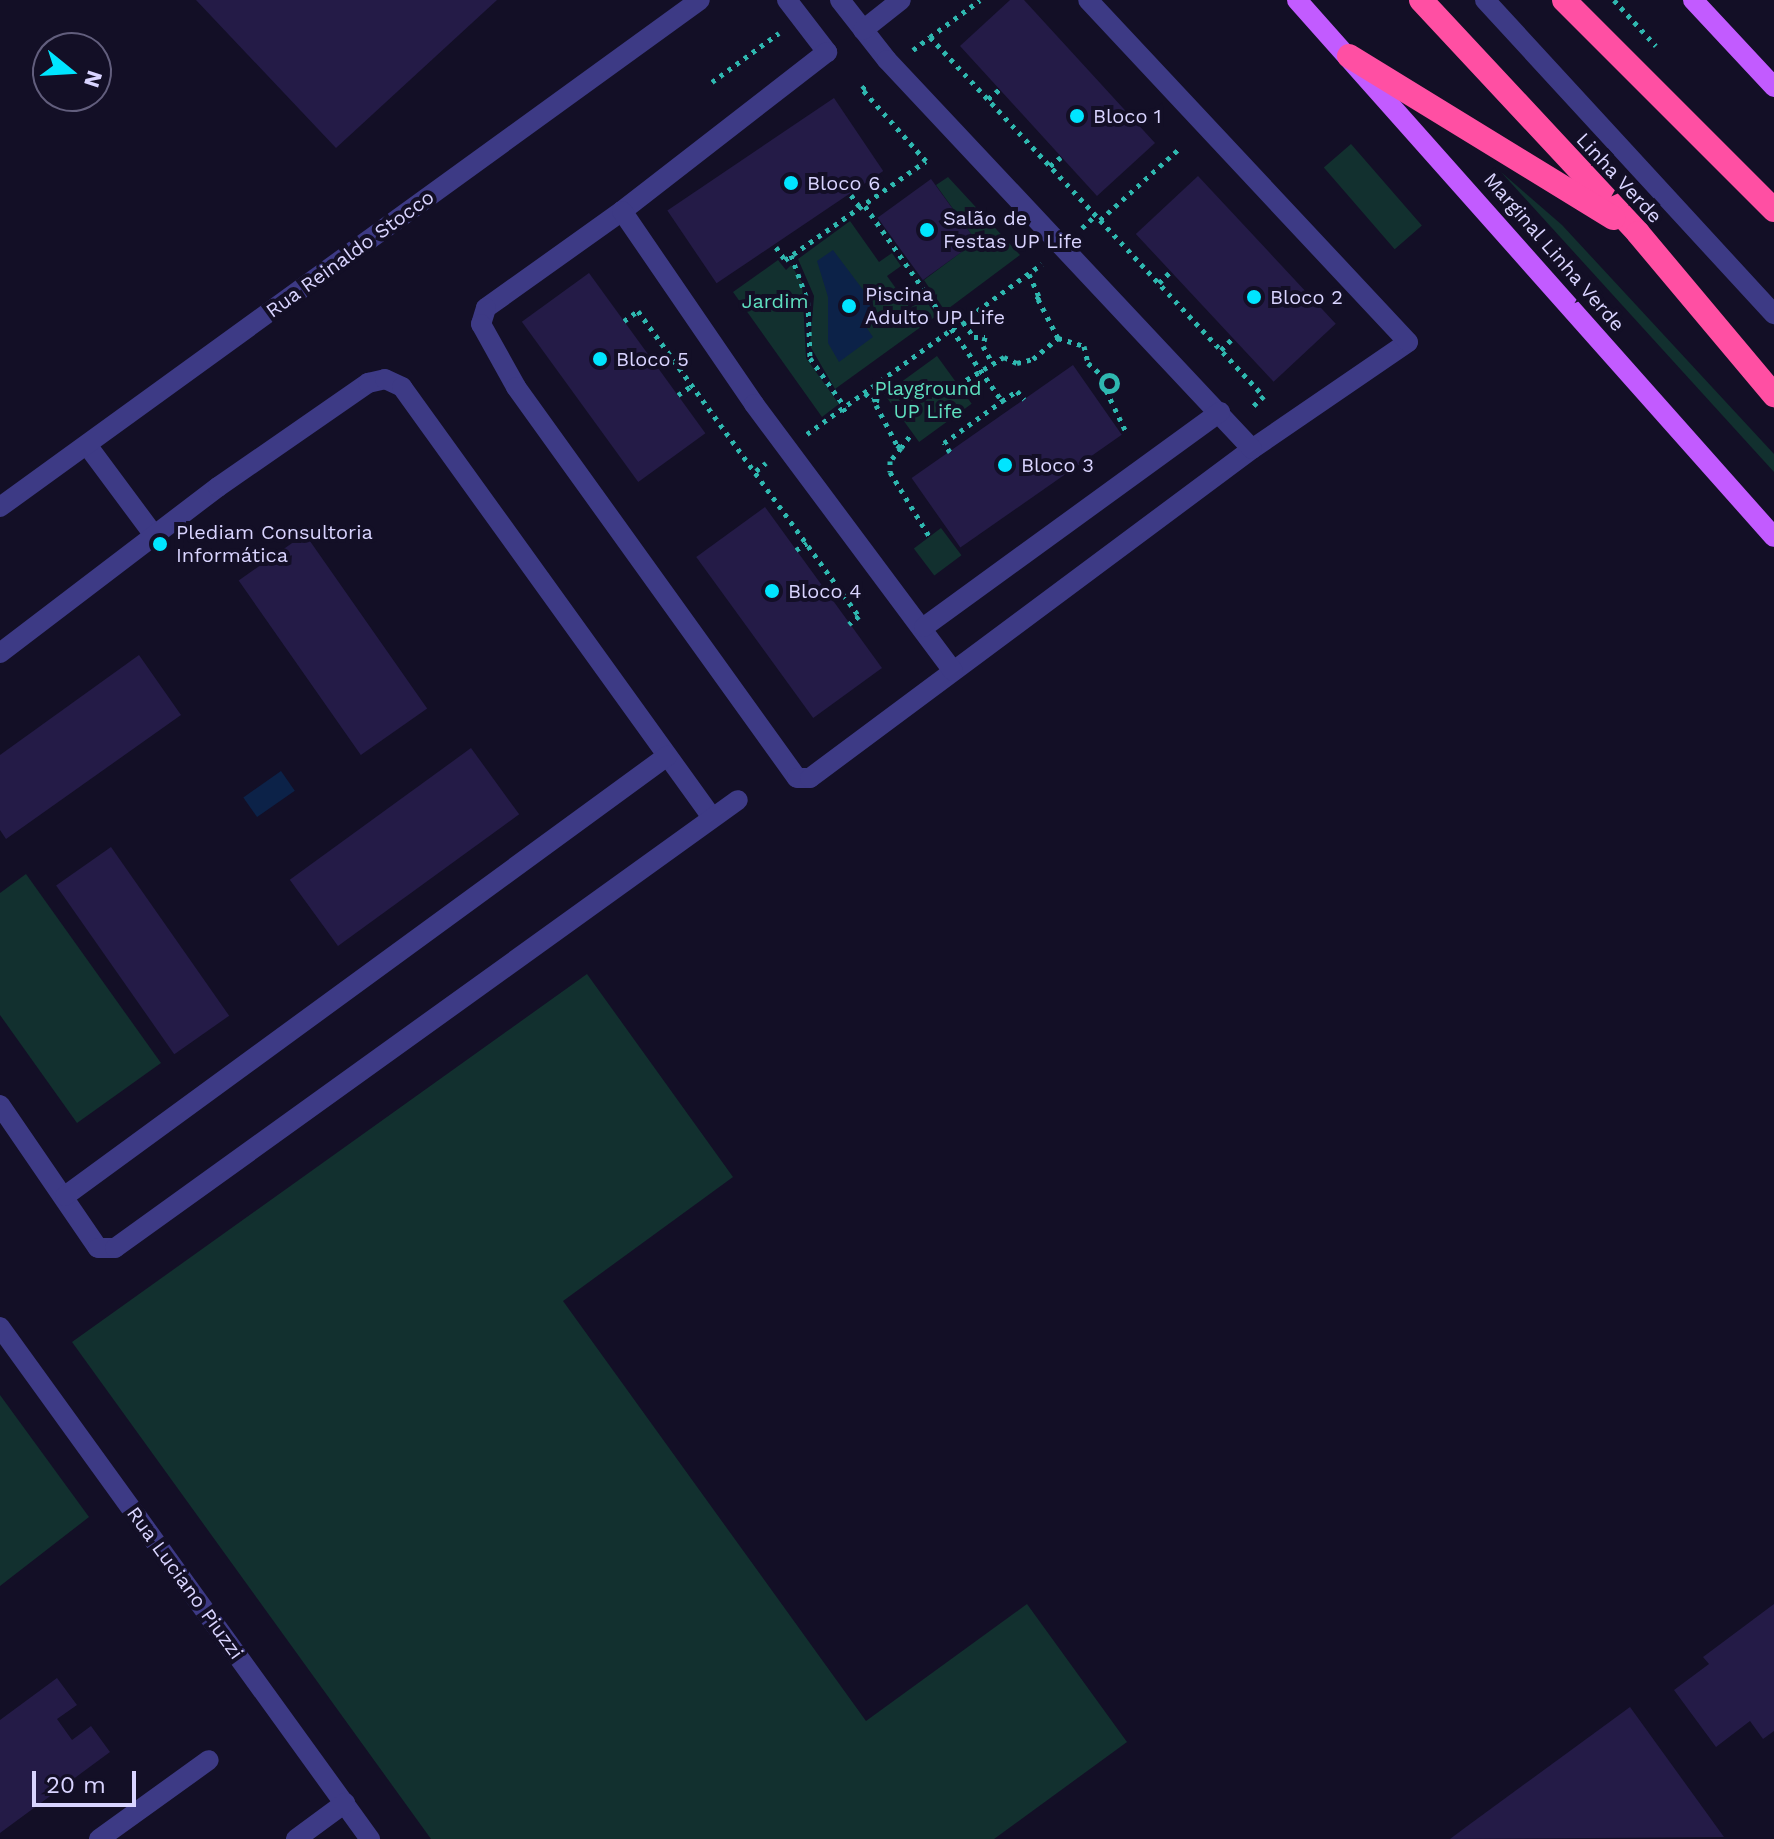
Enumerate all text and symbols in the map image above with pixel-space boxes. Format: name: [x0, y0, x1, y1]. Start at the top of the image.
north arrow: [32, 32, 112, 112]
text: N: [79, 67, 108, 91]
place label: Bloco 1: [1093, 104, 1162, 128]
marker: Bloco 1: [1068, 107, 1086, 125]
street label: Linha Verde: [1571, 128, 1667, 228]
street label: Marginal Linha Verde: [1478, 167, 1630, 337]
place label: Bloco 6: [807, 171, 880, 195]
marker: Bloco 6: [782, 174, 800, 192]
street label: Rua Reinaldo Stocco: [261, 185, 439, 323]
place label: Salão de Festas UP Life: [943, 206, 1083, 253]
marker: Salão de Festas UP Life: [918, 221, 936, 239]
place label: Piscina Adulto UP Life: [865, 282, 1005, 329]
place label: Bloco 2: [1270, 285, 1343, 309]
marker: Bloco 2: [1245, 288, 1263, 306]
park label: Jardim: [741, 289, 809, 313]
marker: Piscina Adulto UP Life: [840, 297, 858, 315]
place label: Bloco 5: [616, 347, 689, 371]
marker: Bloco 5: [591, 350, 609, 368]
park label: Playground UP Life: [874, 376, 982, 423]
place label: Bloco 3: [1021, 453, 1094, 477]
marker: Bloco 3: [996, 456, 1014, 474]
place label: Plediam Consultoria Informática: [176, 520, 373, 567]
marker: Plediam Consultoria Informática: [151, 535, 169, 553]
place label: Bloco 4: [788, 579, 861, 603]
marker: Bloco 4: [763, 582, 781, 600]
street label: Rua Luciano Piuzzi: [121, 1502, 249, 1664]
scale bar: [36, 1755, 140, 1805]
text: 20 m: [46, 1771, 106, 1799]

